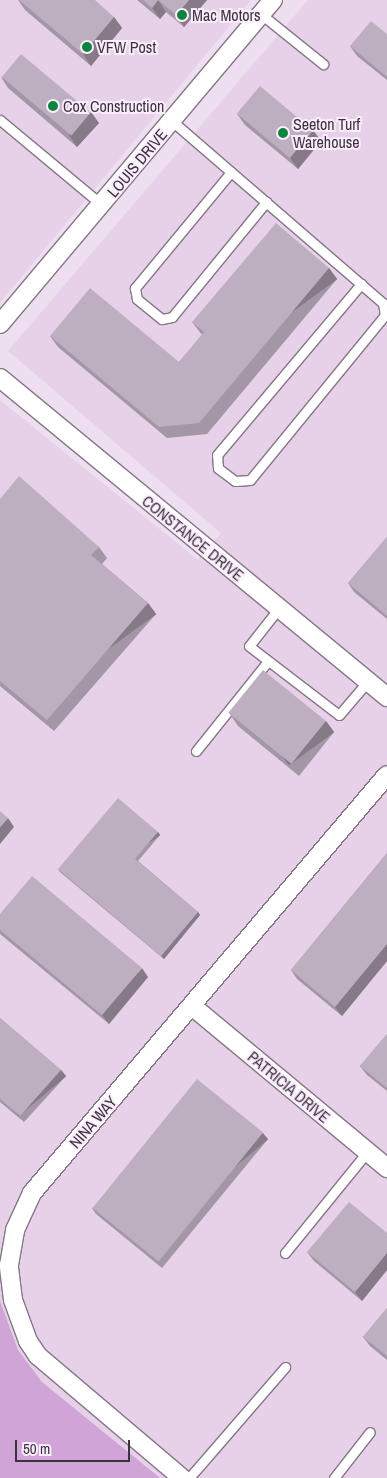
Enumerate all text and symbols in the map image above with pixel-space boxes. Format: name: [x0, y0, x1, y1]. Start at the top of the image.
place label: Mac Motors: [192, 5, 261, 25]
marker: Mac Motors: [176, 9, 188, 21]
place label: VFW Post: [97, 37, 156, 57]
marker: VFW Post: [81, 41, 93, 53]
place label: Cox Construction: [63, 96, 164, 116]
marker: Cox Construction: [47, 100, 59, 112]
place label: Seeton Turf Warehouse: [293, 114, 360, 152]
street label: LOUIS DRIVE: [103, 125, 171, 201]
marker: Seeton Turf Warehouse: [277, 127, 289, 139]
street label: CONSTANCE DRIVE: [138, 491, 248, 585]
street label: PATRICIA DRIVE: [244, 1047, 334, 1127]
street label: NINA WAY: [65, 1092, 121, 1152]
scale bar: [18, 1430, 132, 1462]
text: 50 m: [23, 1438, 50, 1459]

